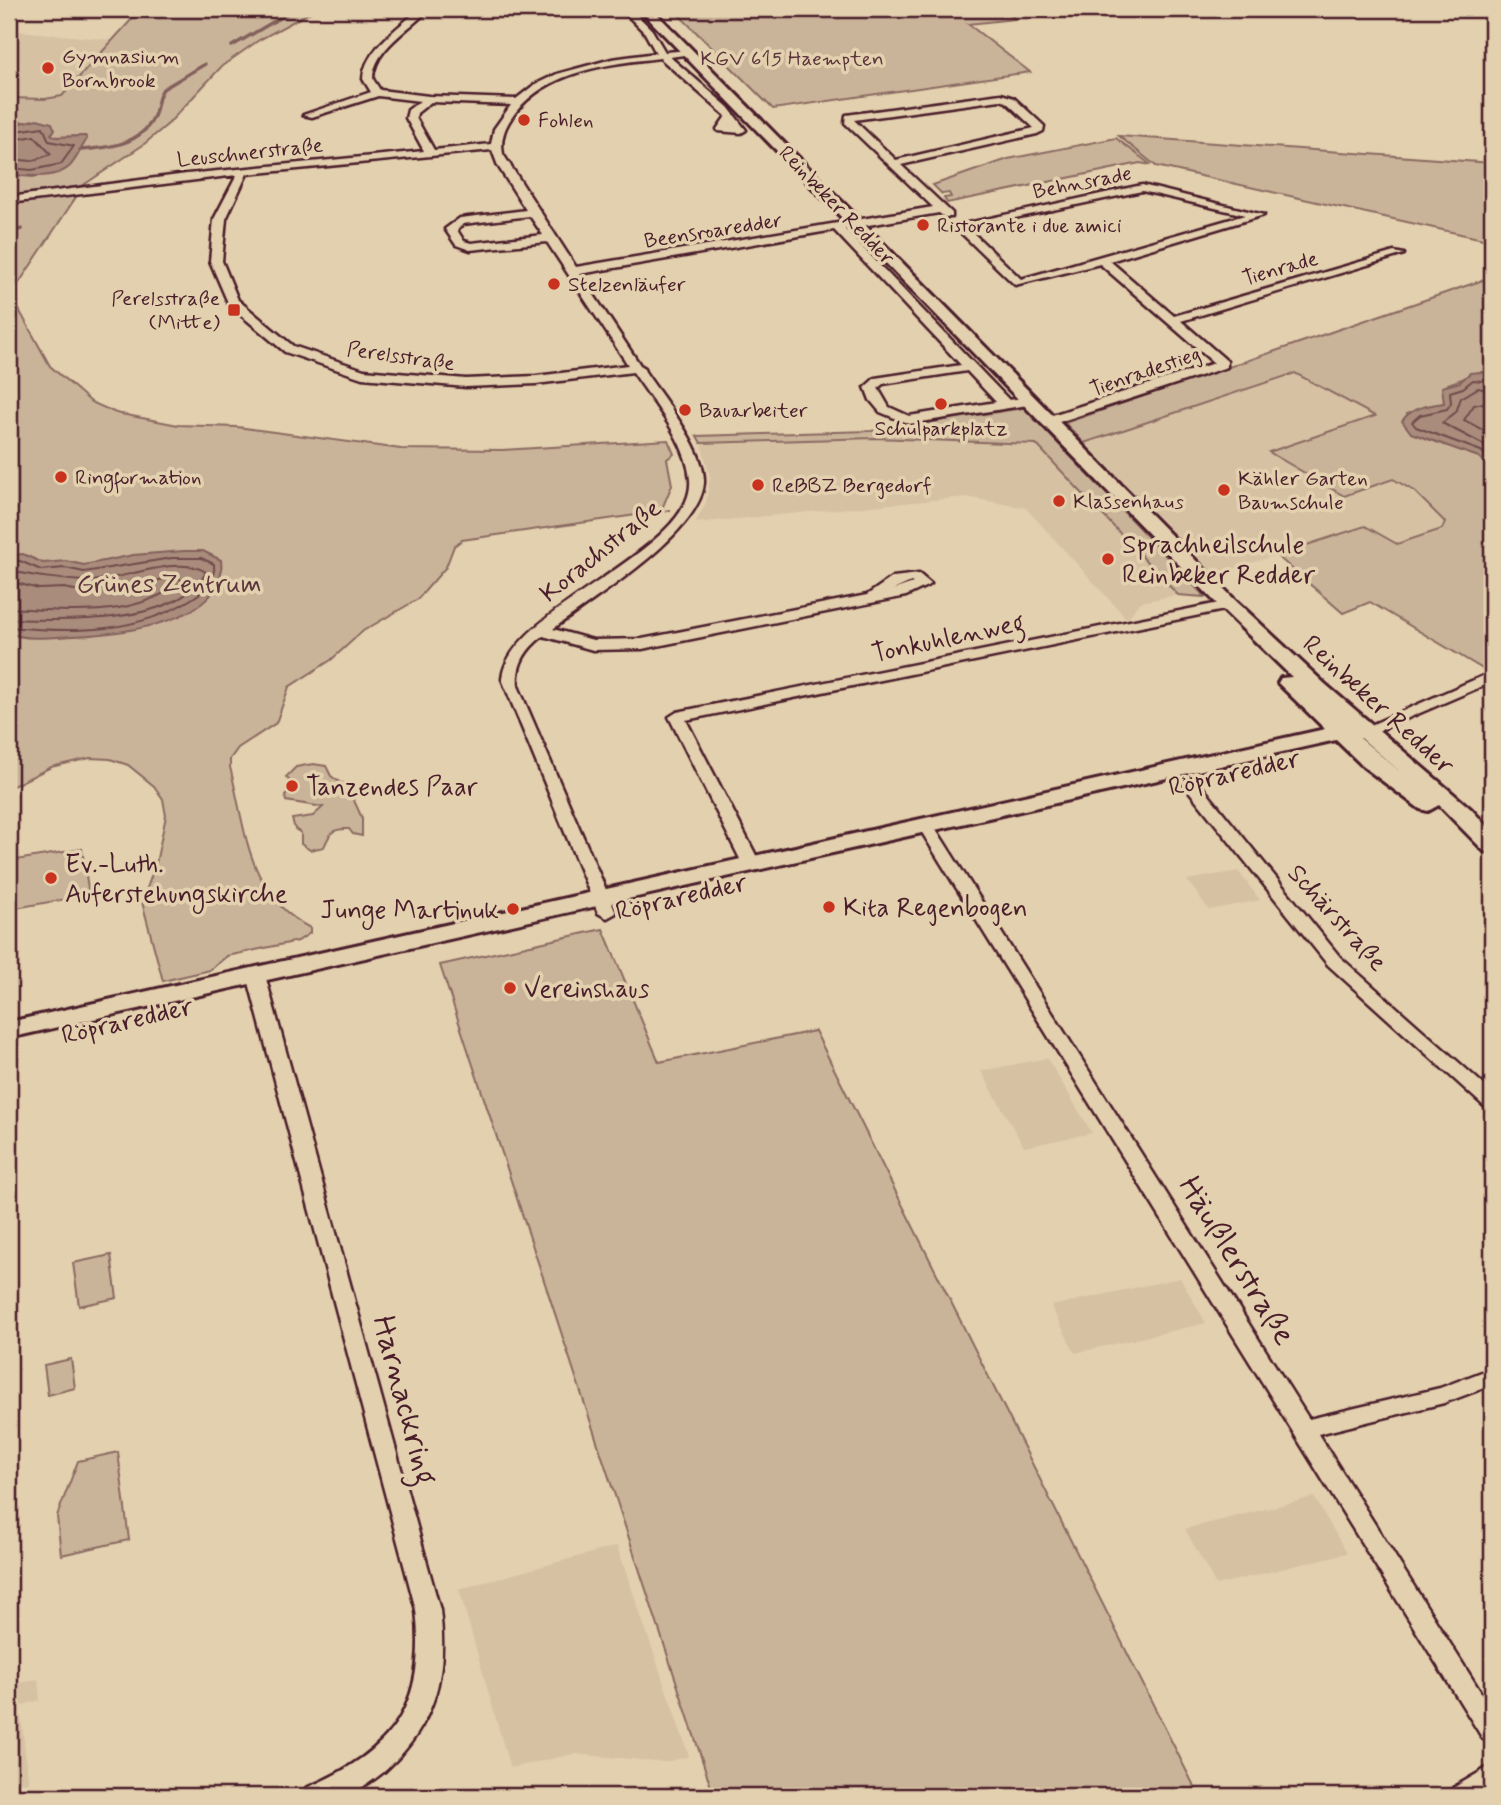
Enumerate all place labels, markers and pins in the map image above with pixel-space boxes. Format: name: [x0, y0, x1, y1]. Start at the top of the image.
place label: Gymnasium Bornbrook: [62, 43, 180, 95]
marker: Gymnasium Bornbrook: [40, 60, 56, 76]
place label: Fohlen: [538, 107, 594, 135]
marker: Fohlen: [516, 112, 532, 128]
place label: Ristorante i due amici: [937, 212, 1122, 240]
marker: Ristorante i due amici: [915, 217, 931, 233]
place label: Stelzenläufer: [568, 271, 686, 299]
marker: Stelzenläufer: [546, 276, 562, 292]
place label: Perelsstraße (Mitte): [111, 285, 221, 337]
marker: Perelsstraße (Mitte): [226, 302, 242, 318]
marker: Schulparkplatz: [933, 396, 949, 412]
place label: Bauarbeiter: [699, 397, 808, 425]
marker: Bauarbeiter: [677, 402, 693, 418]
place label: Schulparkplatz: [874, 415, 1008, 443]
place label: Ringformation: [75, 464, 202, 494]
place label: Kähler Garten Baumschule: [1238, 465, 1368, 517]
marker: Ringformation: [53, 469, 69, 485]
place label: ReBBZ Bergedorf: [772, 472, 932, 500]
marker: ReBBZ Bergedorf: [750, 477, 766, 493]
marker: Kähler Garten Baumschule: [1216, 482, 1232, 498]
place label: Klassenhaus: [1073, 488, 1184, 516]
marker: Klassenhaus: [1051, 493, 1067, 509]
place label: Sprachheilschule Reinbeker Redder: [1122, 529, 1316, 593]
marker: Sprachheilschule Reinbeker Redder: [1100, 551, 1116, 567]
place label: Tanzendes Paar: [306, 771, 478, 805]
marker: Tanzendes Paar: [284, 778, 300, 794]
place label: Ev.-Luth. Auferstehungskirche: [65, 848, 288, 914]
marker: Ev.-Luth. Auferstehungskirche: [43, 870, 59, 886]
place label: Kita Regenbogen: [843, 892, 1028, 926]
place label: Junge Martinuk: [320, 894, 499, 930]
marker: Kita Regenbogen: [821, 899, 837, 915]
marker: Junge Martinuk: [505, 901, 521, 917]
place label: Vereinshaus: [524, 973, 649, 1007]
marker: Vereinshaus: [502, 980, 518, 996]

